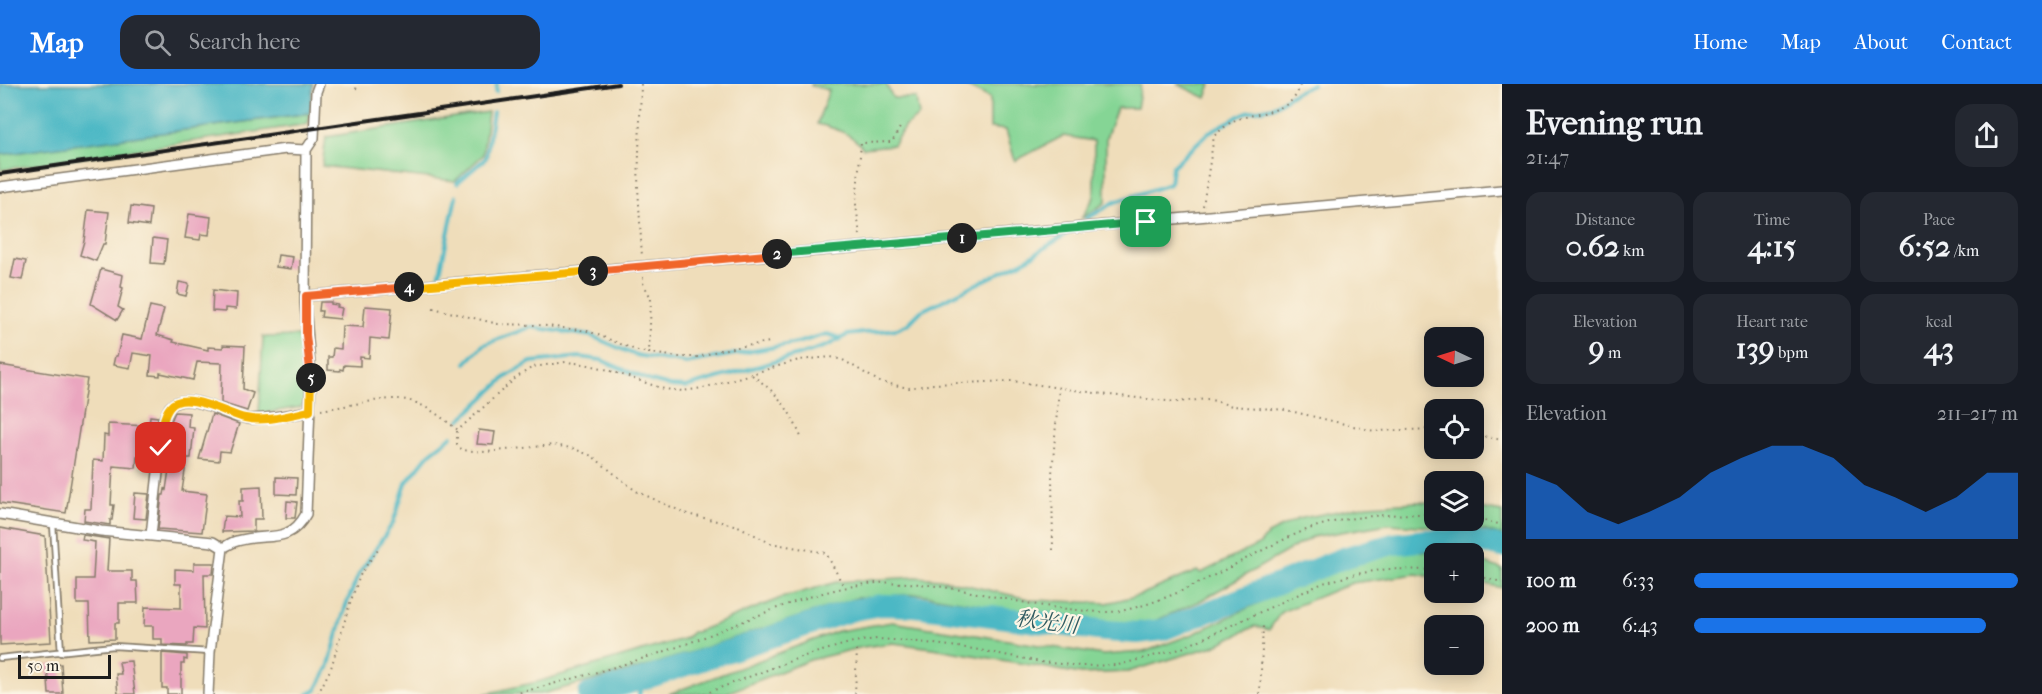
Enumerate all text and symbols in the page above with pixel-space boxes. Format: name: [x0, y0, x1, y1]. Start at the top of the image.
search box: [120, 15, 540, 69]
text: Map: [30, 26, 84, 59]
icon: search: [141, 26, 174, 59]
text: Search here: [189, 29, 300, 55]
text: Home: [1693, 30, 1748, 54]
text: Map: [1781, 30, 1821, 54]
text: About: [1854, 30, 1908, 54]
text: Contact: [1941, 30, 2012, 54]
text: Evening run: [1526, 104, 1703, 143]
button: share: [1955, 104, 2018, 167]
text: 21:47: [1526, 146, 1569, 169]
pin: [1120, 196, 1171, 247]
icon: arrive: [1129, 205, 1162, 238]
text: Distance: [1575, 210, 1635, 229]
text: Time: [1754, 210, 1790, 229]
text: Pace: [1923, 210, 1955, 229]
pin: 1: [947, 223, 977, 253]
text: 1: [959, 228, 965, 247]
text: 0.62: [1566, 229, 1620, 264]
text: 4:15: [1748, 229, 1796, 264]
text: 6:52: [1899, 229, 1951, 264]
pin: 2: [762, 239, 792, 269]
text: km: [1620, 241, 1644, 260]
text: /km: [1951, 241, 1979, 260]
text: 2: [773, 244, 781, 263]
pin: 3: [578, 256, 608, 286]
text: 3: [590, 261, 596, 280]
pin: 4: [394, 272, 424, 302]
text: 4: [404, 277, 414, 296]
text: Elevation: [1573, 312, 1637, 331]
text: Heart rate: [1736, 312, 1808, 331]
text: kcal: [1926, 312, 1952, 331]
north arrow: [1424, 327, 1484, 387]
map controls: [1424, 327, 1484, 675]
text: 9: [1589, 331, 1605, 366]
text: 139: [1736, 331, 1775, 366]
text: 43: [1924, 331, 1954, 366]
text: m: [1605, 343, 1621, 362]
text: bpm: [1775, 343, 1808, 362]
pin: 5: [296, 363, 326, 393]
text: 5: [308, 368, 314, 387]
button: locate: [1424, 399, 1484, 459]
text: Elevation: [1526, 402, 1607, 425]
text: 211–217 m: [1937, 402, 2018, 425]
pin: [135, 422, 186, 473]
icon: check: [144, 431, 177, 464]
button: layers: [1424, 471, 1484, 531]
button: +: [1424, 543, 1484, 603]
text: 100 m: [1526, 569, 1576, 592]
text: 6:33: [1622, 569, 1654, 592]
water label: 秋光川: [1014, 606, 1082, 638]
text: 200 m: [1526, 614, 1579, 637]
text: 6:43: [1622, 614, 1658, 637]
button: −: [1424, 615, 1484, 675]
scale bar: [18, 652, 111, 680]
text: 50 m: [27, 656, 59, 675]

